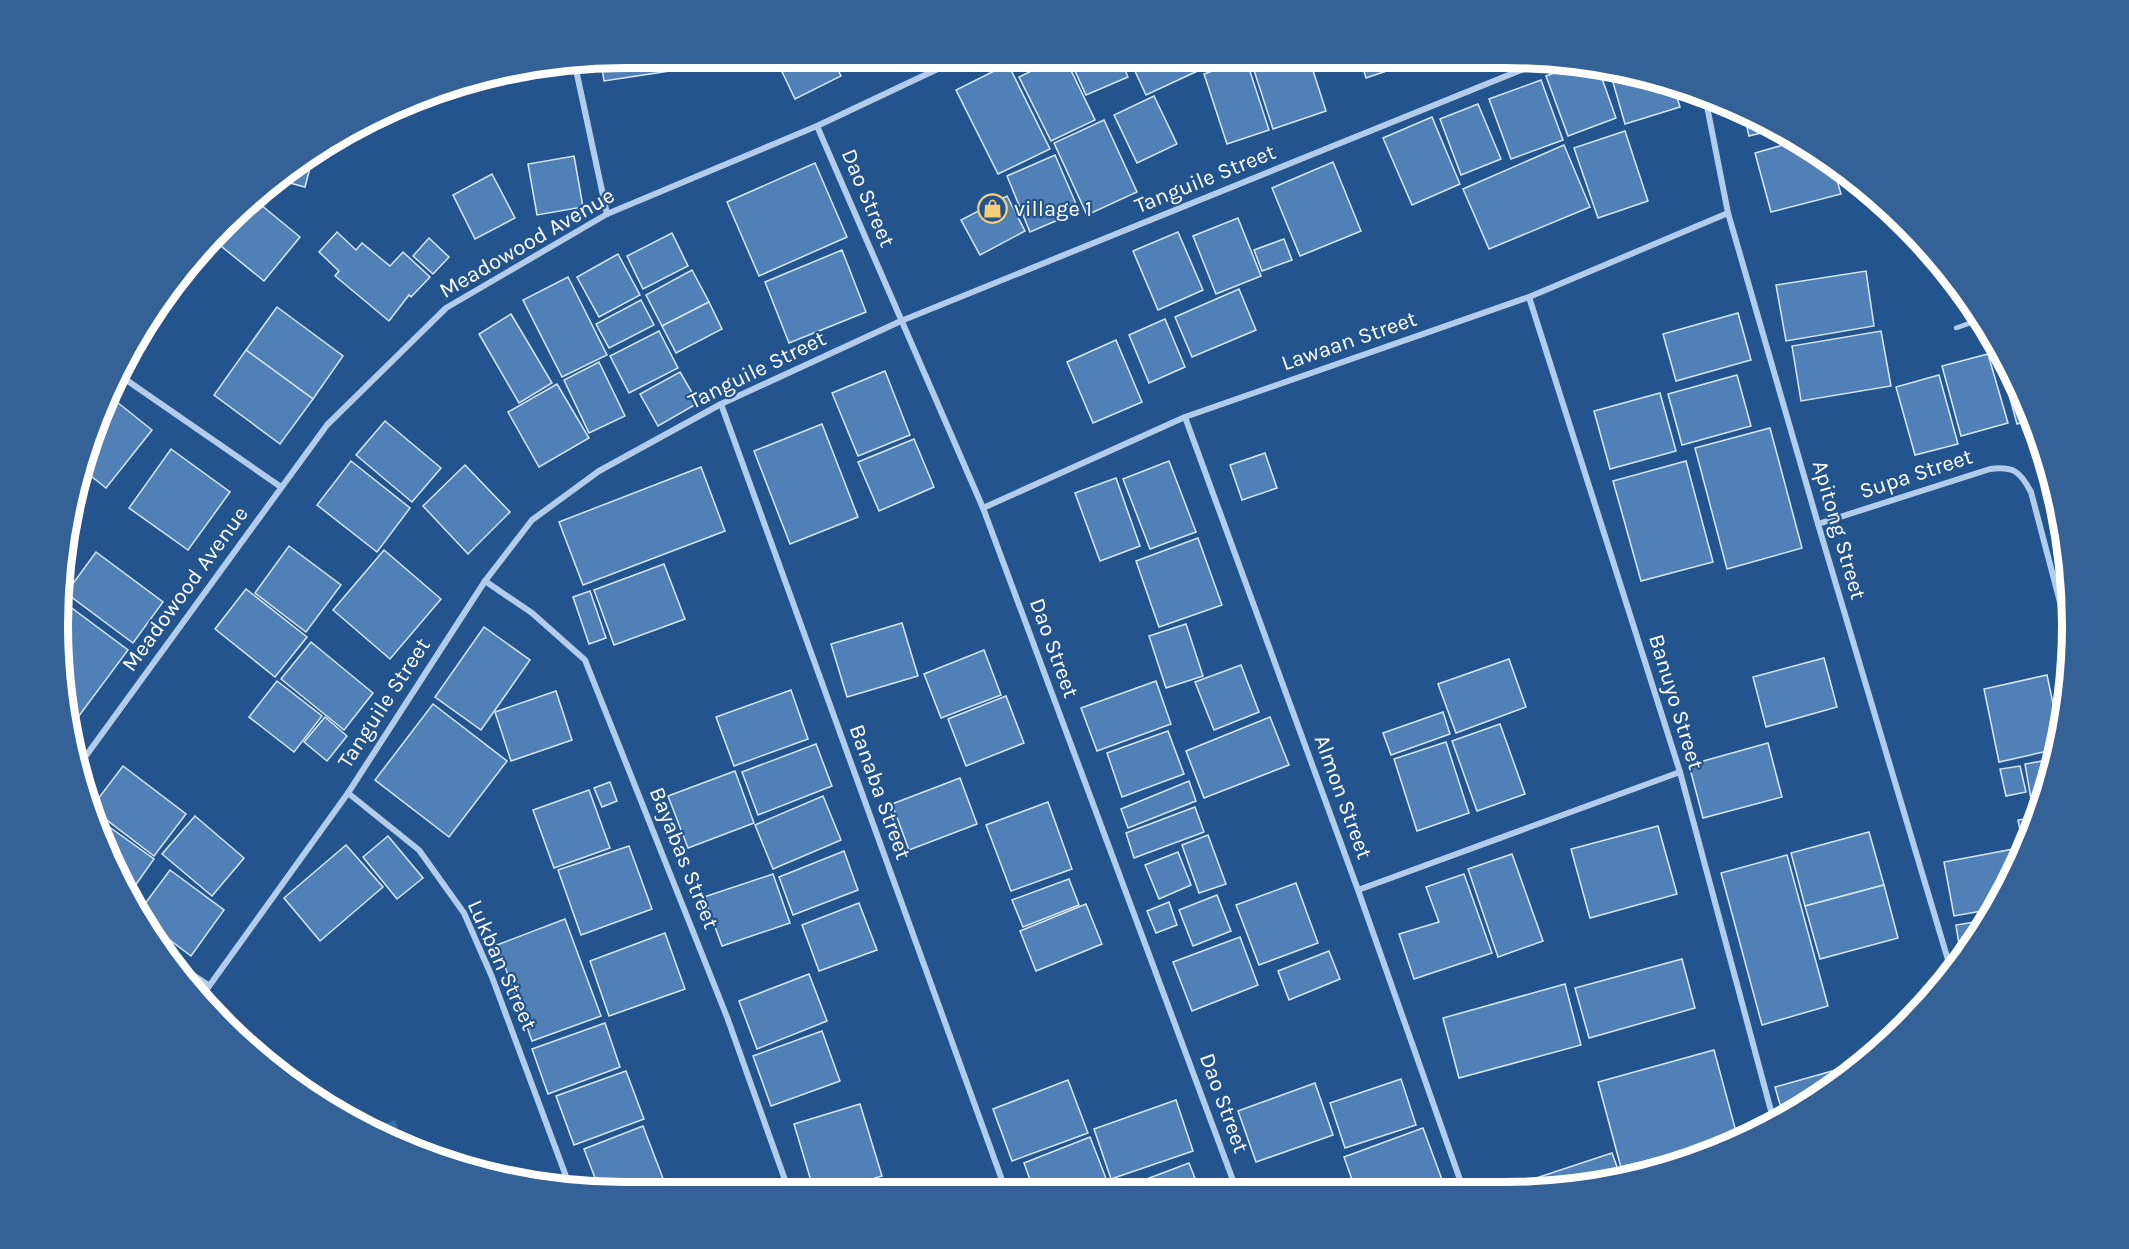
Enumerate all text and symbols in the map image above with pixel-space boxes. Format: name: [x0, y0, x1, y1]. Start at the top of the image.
street label: Tanguile Street: [1131, 139, 1279, 219]
street label: Dao Street: [836, 145, 900, 251]
street label: Meadowood Avenue: [435, 182, 619, 304]
shop icon: village 1: [977, 193, 1009, 225]
place label: village 1: [1014, 196, 1092, 222]
street label: Lawaan Street: [1278, 306, 1420, 376]
street label: Tanguile Street: [684, 325, 830, 415]
street label: Supa Street: [1856, 444, 1976, 504]
street label: Apitong Street: [1807, 457, 1871, 603]
street label: Meadowood Avenue: [116, 501, 254, 677]
street label: Dao Street: [1024, 595, 1084, 701]
street label: Banuyo Street: [1643, 631, 1709, 773]
street label: Tanguile Street: [332, 633, 436, 773]
street label: Banaba Street: [844, 721, 916, 863]
street label: Almon Street: [1309, 731, 1377, 863]
street label: Bayabas Street: [644, 783, 724, 933]
street label: Lukban Street: [462, 896, 542, 1034]
street label: Dao Street: [1194, 1050, 1254, 1156]

